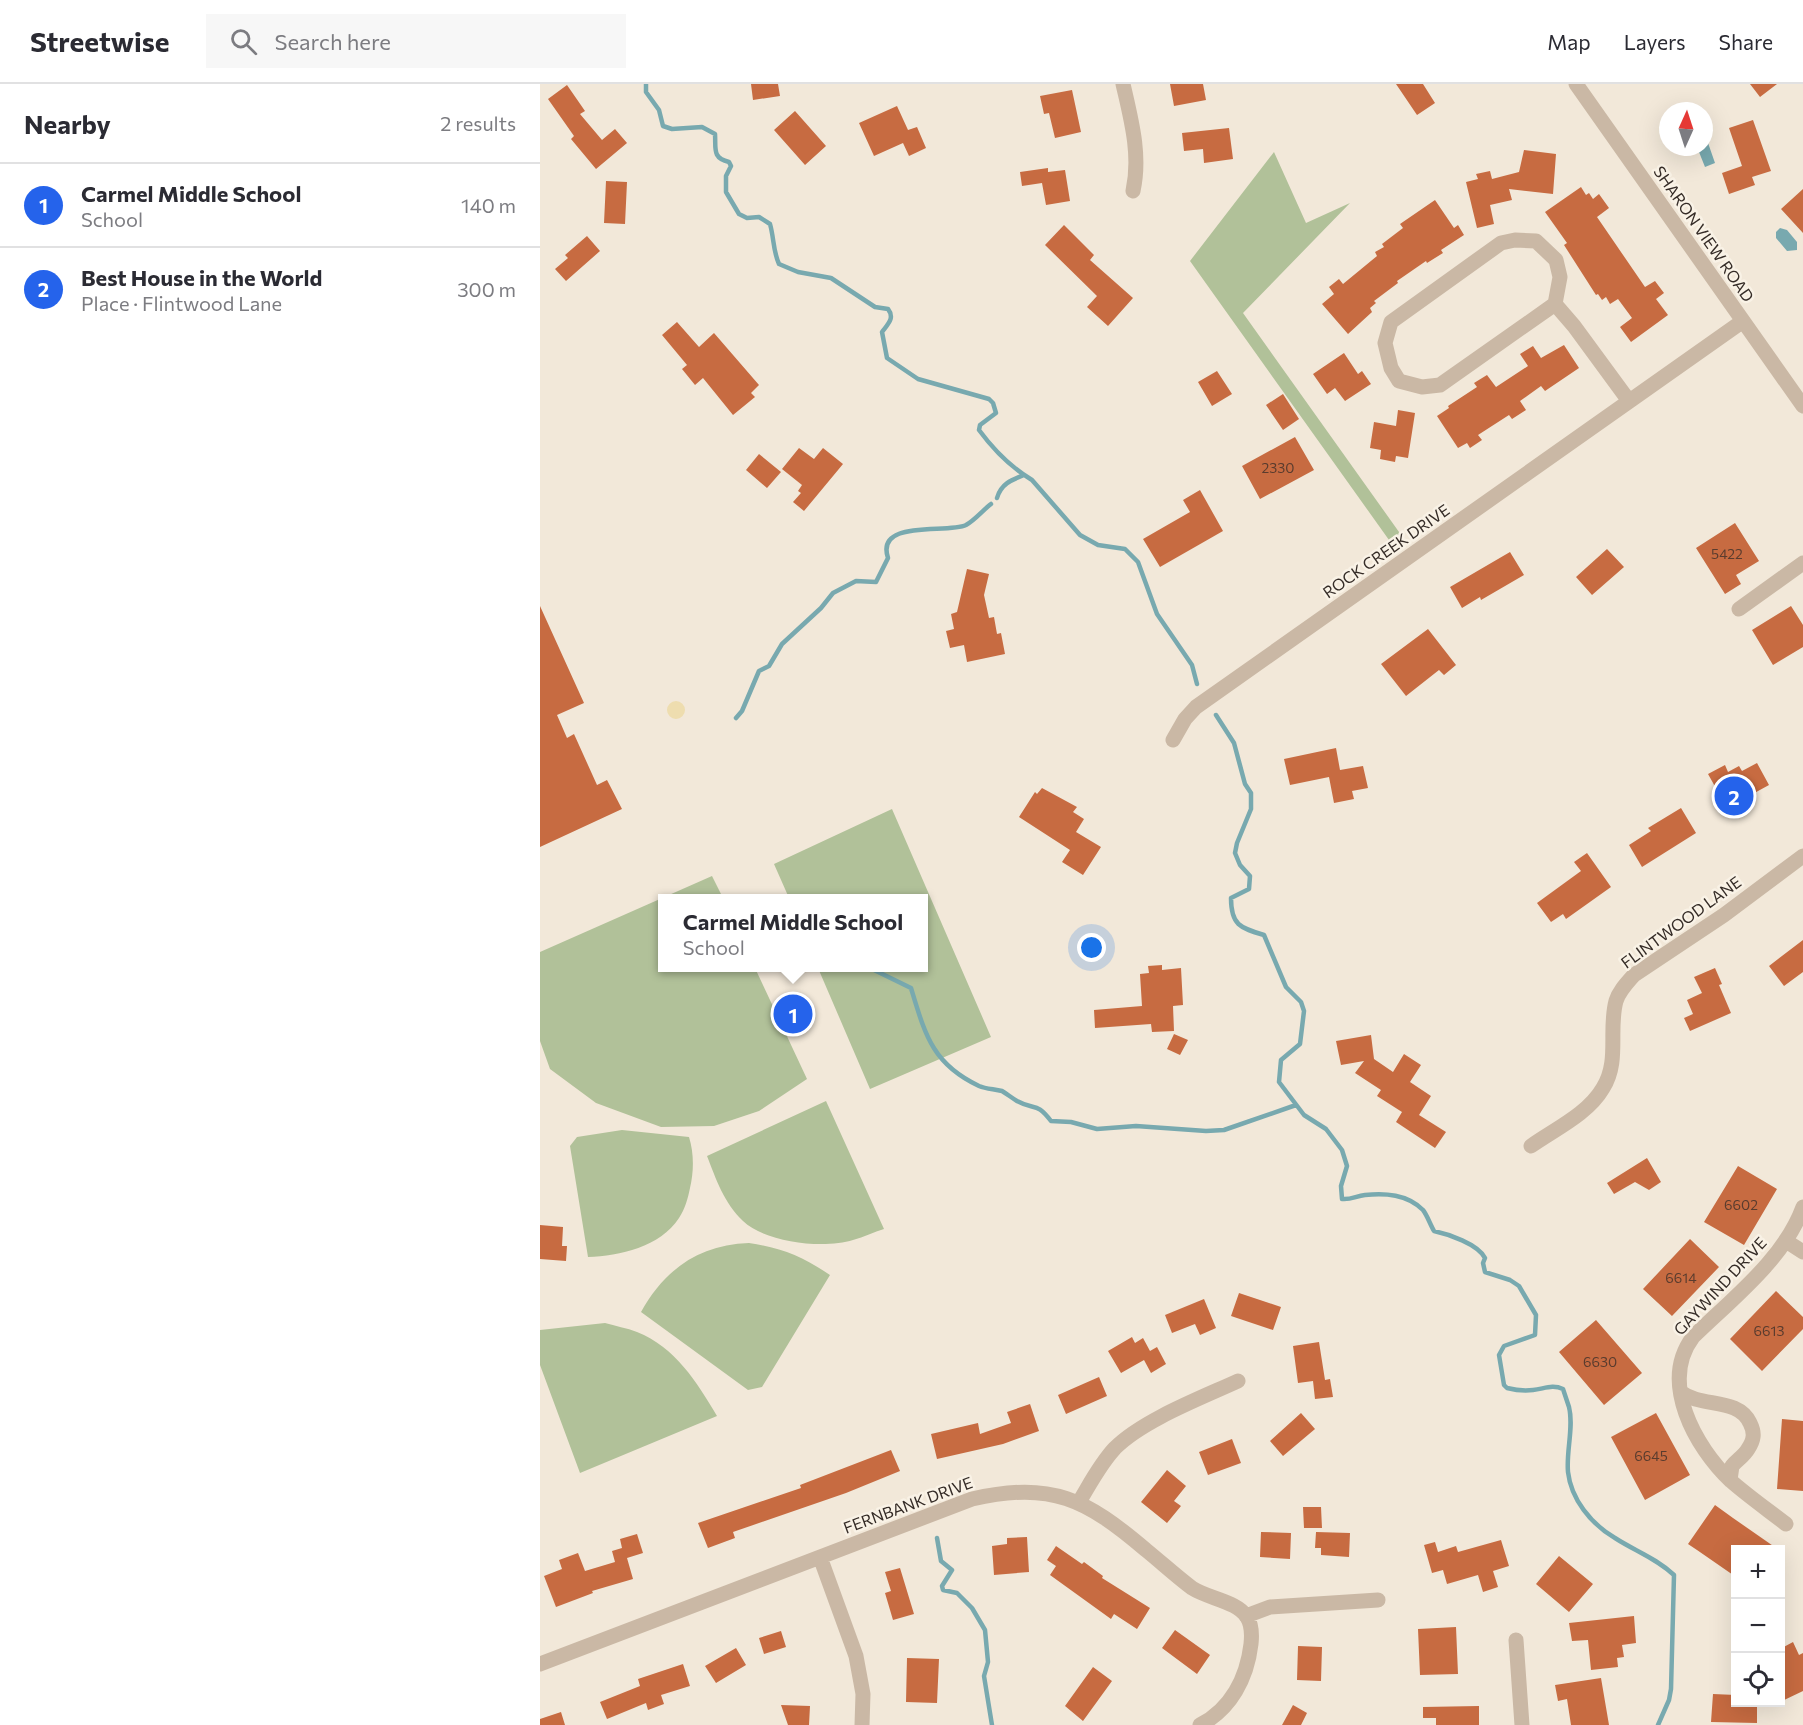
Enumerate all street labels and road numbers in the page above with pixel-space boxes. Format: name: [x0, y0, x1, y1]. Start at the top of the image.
street label: SHARON VIEW ROAD: [1650, 162, 1758, 305]
street label: ROCK CREEK DRIVE: [1319, 500, 1453, 601]
street label: FLINTWOOD LANE: [1617, 872, 1744, 972]
street label: GAYWIND DRIVE: [1669, 1233, 1770, 1339]
street label: FERNBANK DRIVE: [841, 1472, 975, 1537]

